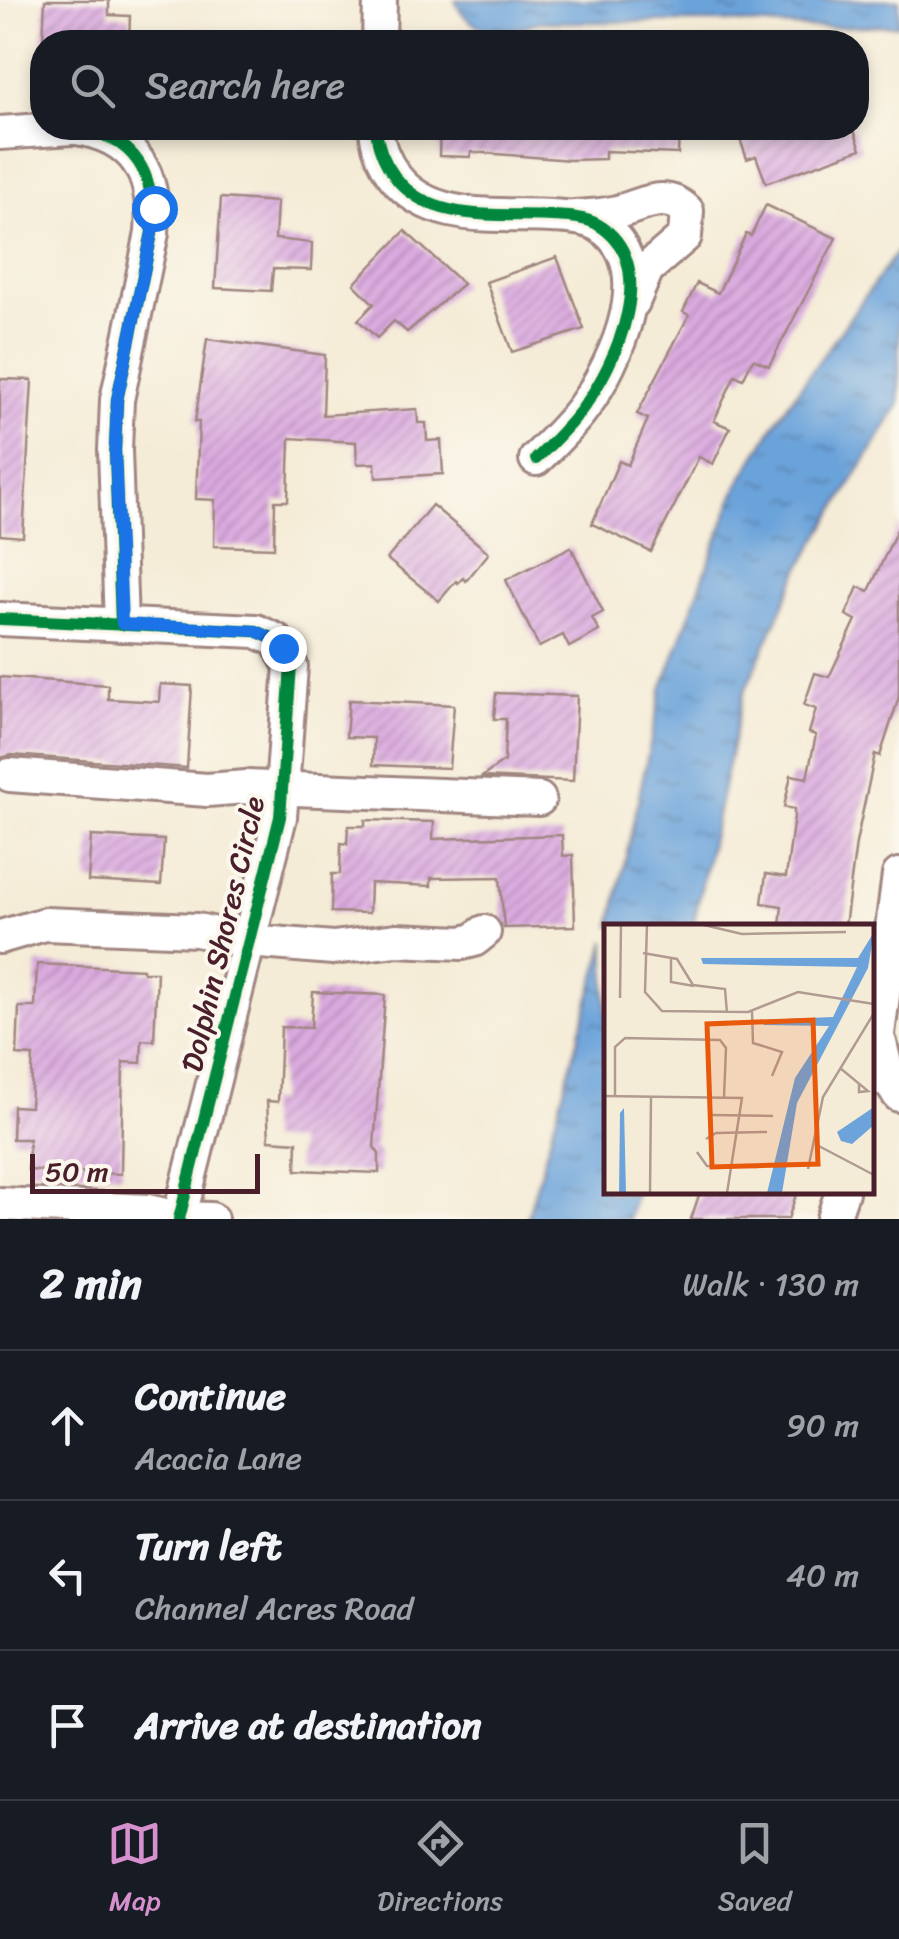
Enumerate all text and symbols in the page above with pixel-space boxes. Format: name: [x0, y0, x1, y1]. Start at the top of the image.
search box: [30, 30, 869, 140]
text: Search here: [145, 52, 345, 119]
icon: search: [65, 58, 120, 113]
route start: [132, 186, 178, 232]
route end: [261, 626, 307, 672]
street label: Dolphin Shores Circle: [165, 791, 281, 1077]
inset map: [604, 924, 874, 1194]
text: 50 m: [45, 1147, 109, 1196]
scale bar: [30, 1149, 260, 1194]
text: 2 min: [40, 1247, 142, 1321]
text: Walk · 130 m: [683, 1256, 859, 1313]
text: Continue: [135, 1363, 286, 1430]
text: 90 m: [786, 1397, 859, 1454]
icon: ahead: [40, 1398, 95, 1453]
text: Acacia Lane: [135, 1430, 302, 1487]
text: Turn left: [135, 1513, 281, 1580]
text: 40 m: [786, 1547, 859, 1604]
icon: left: [40, 1548, 95, 1603]
text: Channel Acres Road: [135, 1580, 413, 1637]
text: Arrive at destination: [135, 1692, 482, 1759]
icon: arrive: [40, 1698, 95, 1753]
tab: Map: [107, 1816, 162, 1925]
tab: Directions: [377, 1816, 503, 1925]
tab: Saved: [718, 1816, 792, 1925]

